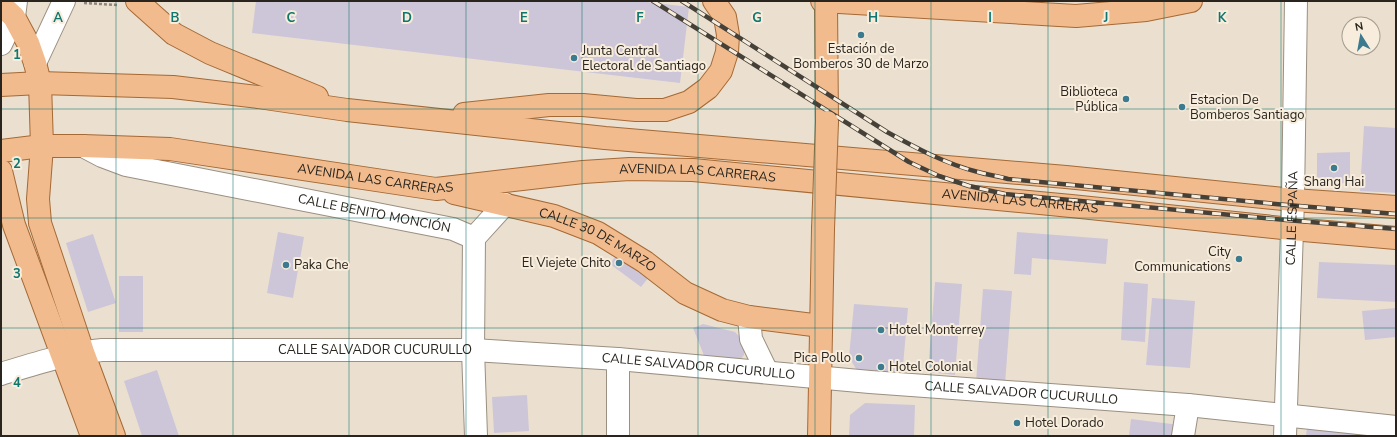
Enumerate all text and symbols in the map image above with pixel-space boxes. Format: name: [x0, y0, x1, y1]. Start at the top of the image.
text: A: [53, 9, 63, 27]
text: B: [171, 9, 180, 27]
text: C: [287, 9, 296, 27]
text: D: [402, 9, 412, 27]
text: E: [520, 9, 528, 27]
text: F: [636, 9, 644, 27]
text: G: [752, 9, 762, 27]
text: H: [868, 9, 878, 27]
text: I: [988, 9, 992, 27]
text: J: [1103, 9, 1108, 27]
text: K: [1218, 9, 1227, 27]
north arrow: [1341, 16, 1381, 56]
text: N: [1354, 19, 1365, 35]
marker: Estación de Bomberos 30 de Marzo: [856, 30, 866, 40]
place label: Estación de Bomberos 30 de Marzo: [793, 40, 929, 73]
place label: Junta Central Electoral de Santiago: [581, 42, 706, 75]
text: 1: [13, 46, 21, 64]
marker: Junta Central Electoral de Santiago: [569, 53, 579, 63]
place label: Biblioteca Pública: [1060, 83, 1118, 116]
place label: Estacion De Bomberos Santiago: [1190, 91, 1305, 124]
marker: Biblioteca Pública: [1121, 94, 1131, 104]
marker: Estacion De Bomberos Santiago: [1177, 102, 1187, 112]
text: 2: [13, 155, 21, 173]
street label: AVENIDA LAS CARRERAS: [296, 159, 454, 198]
street label: AVENIDA LAS CARRERAS: [618, 160, 777, 187]
marker: Shang Hai: [1329, 163, 1339, 173]
street label: CALLE ESPAÑA: [1282, 170, 1302, 266]
place label: Shang Hai: [1304, 173, 1364, 191]
street label: AVENIDA LAS CARRERAS: [941, 185, 1099, 218]
street label: CALLE BENITO MONCIÓN: [296, 190, 452, 237]
street label: CALLE 30 DE MARZO: [537, 204, 660, 276]
place label: City Communications: [1134, 243, 1231, 276]
place label: El Viejete Chito: [522, 254, 611, 272]
marker: City Communications: [1234, 254, 1244, 264]
place label: Paka Che: [294, 256, 349, 274]
marker: El Viejete Chito: [614, 258, 624, 268]
marker: Paka Che: [281, 260, 291, 270]
text: 3: [13, 265, 21, 283]
place label: Hotel Monterrey: [889, 321, 985, 339]
marker: Hotel Monterrey: [876, 325, 886, 335]
street label: CALLE SALVADOR CUCURULLO: [278, 341, 472, 359]
street label: CALLE SALVADOR CUCURULLO: [601, 349, 796, 384]
place label: Pica Pollo: [794, 349, 851, 367]
marker: Pica Pollo: [854, 353, 864, 363]
place label: Hotel Colonial: [889, 358, 972, 376]
marker: Hotel Colonial: [876, 362, 886, 372]
text: 4: [13, 374, 21, 392]
street label: CALLE SALVADOR CUCURULLO: [924, 377, 1119, 409]
place label: Hotel Dorado: [1025, 414, 1104, 432]
marker: Hotel Dorado: [1012, 418, 1022, 428]

